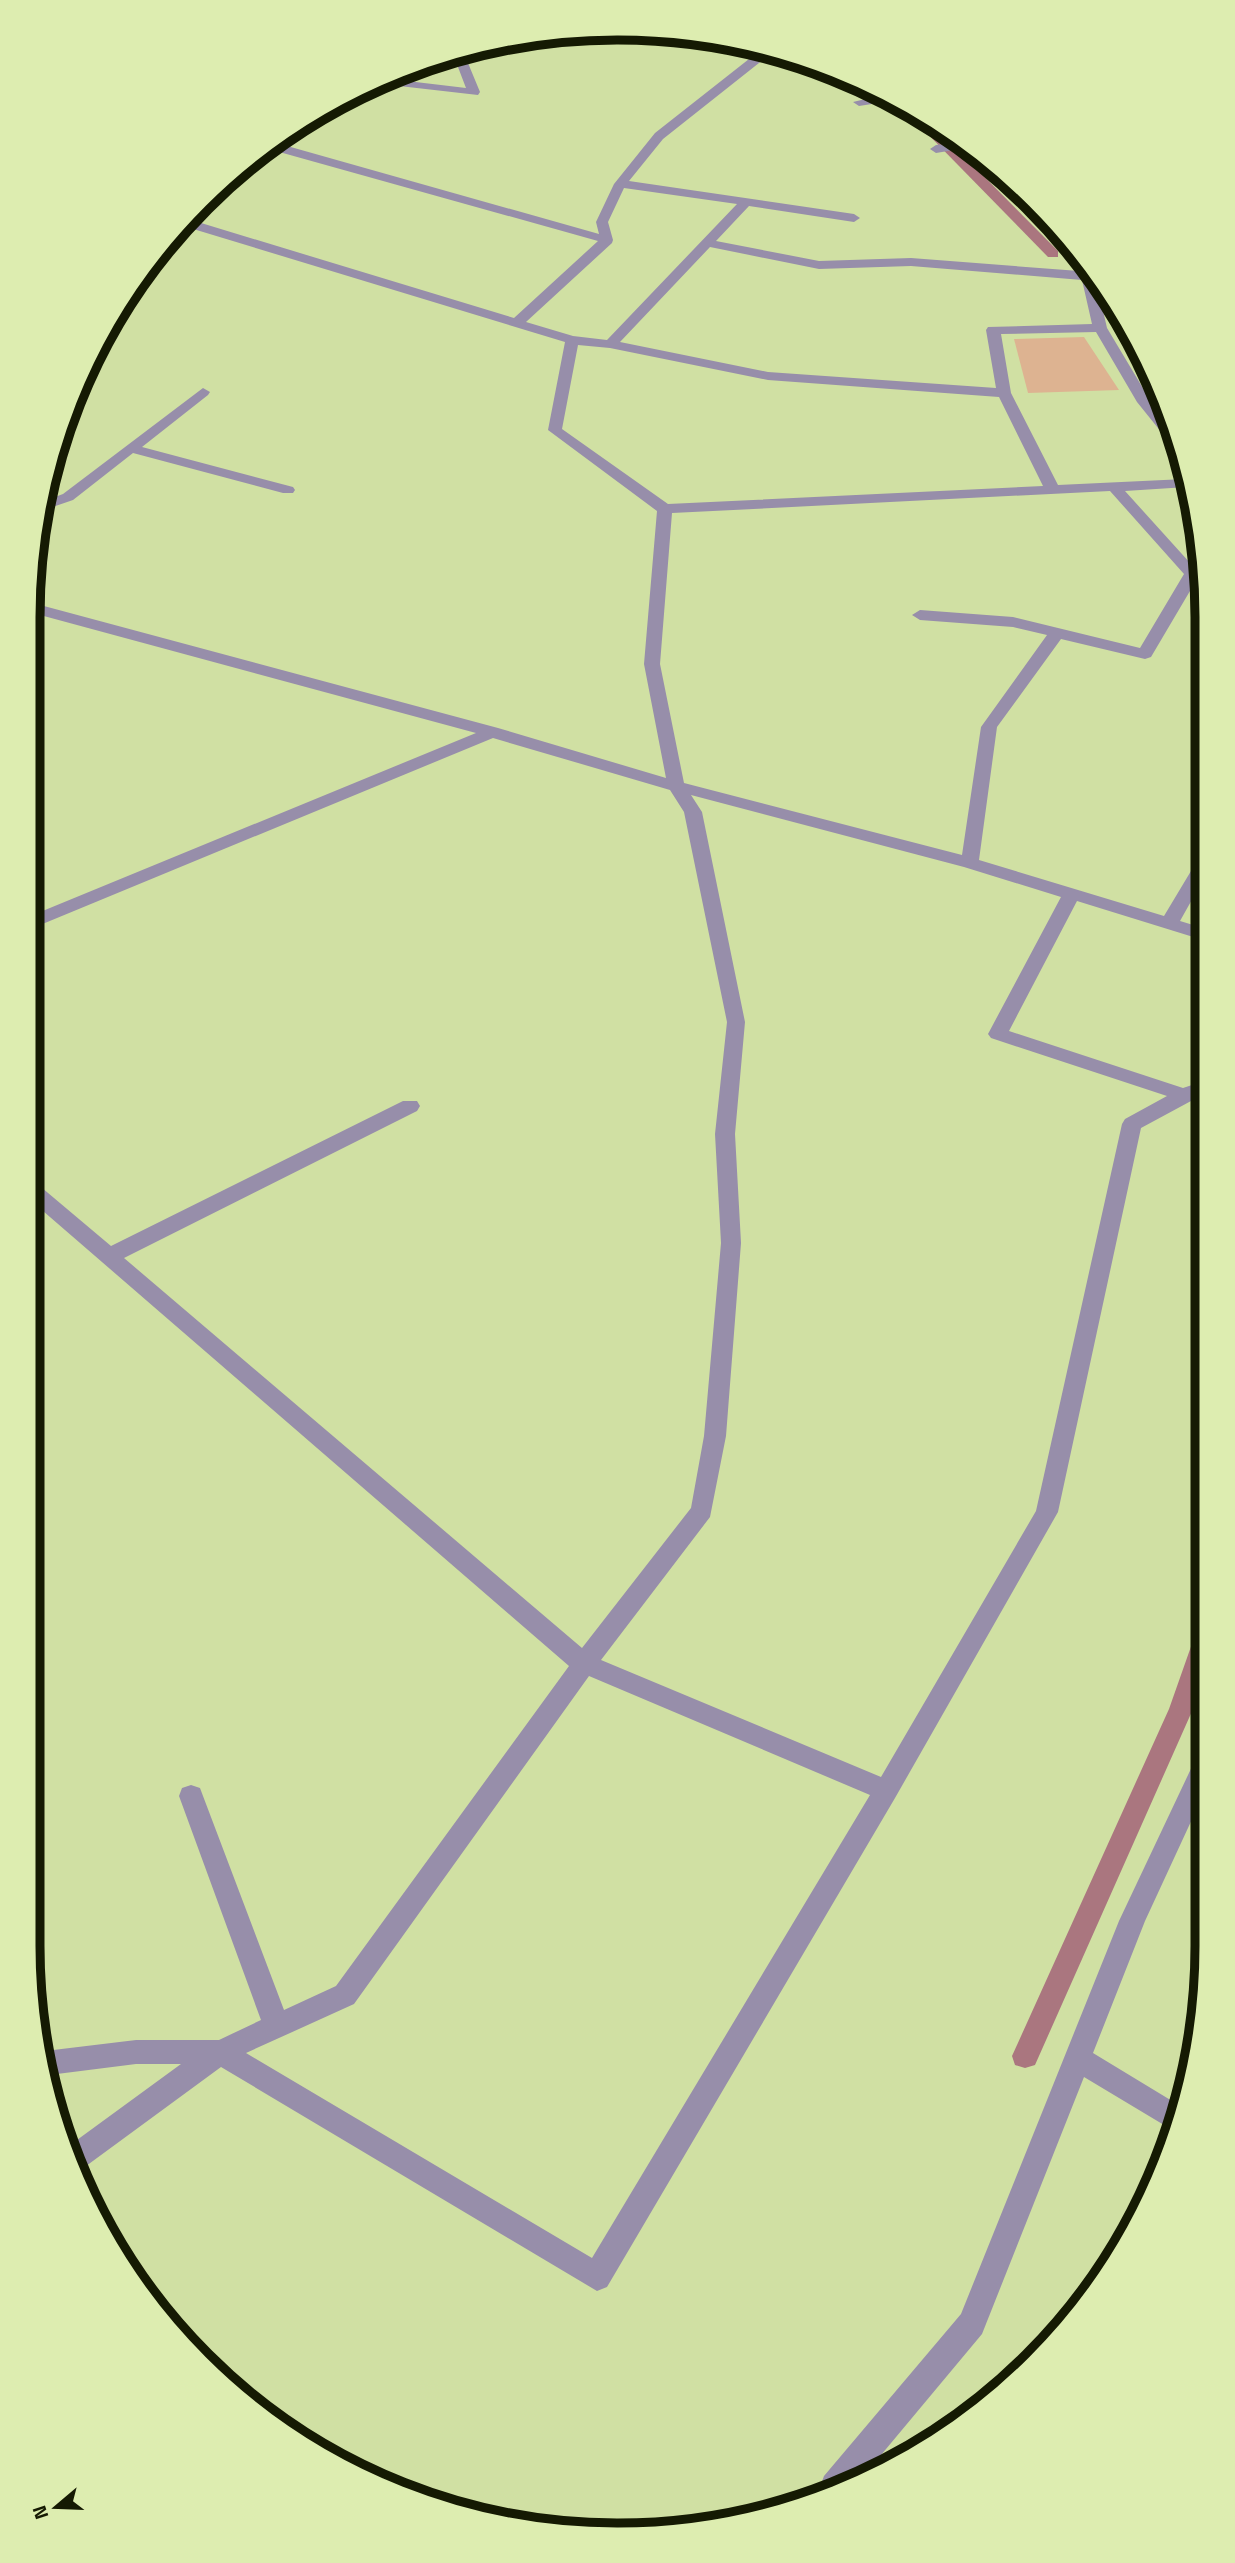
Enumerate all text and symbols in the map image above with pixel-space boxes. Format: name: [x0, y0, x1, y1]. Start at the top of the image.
north arrow: [21, 2472, 91, 2542]
text: N: [24, 2502, 55, 2524]

